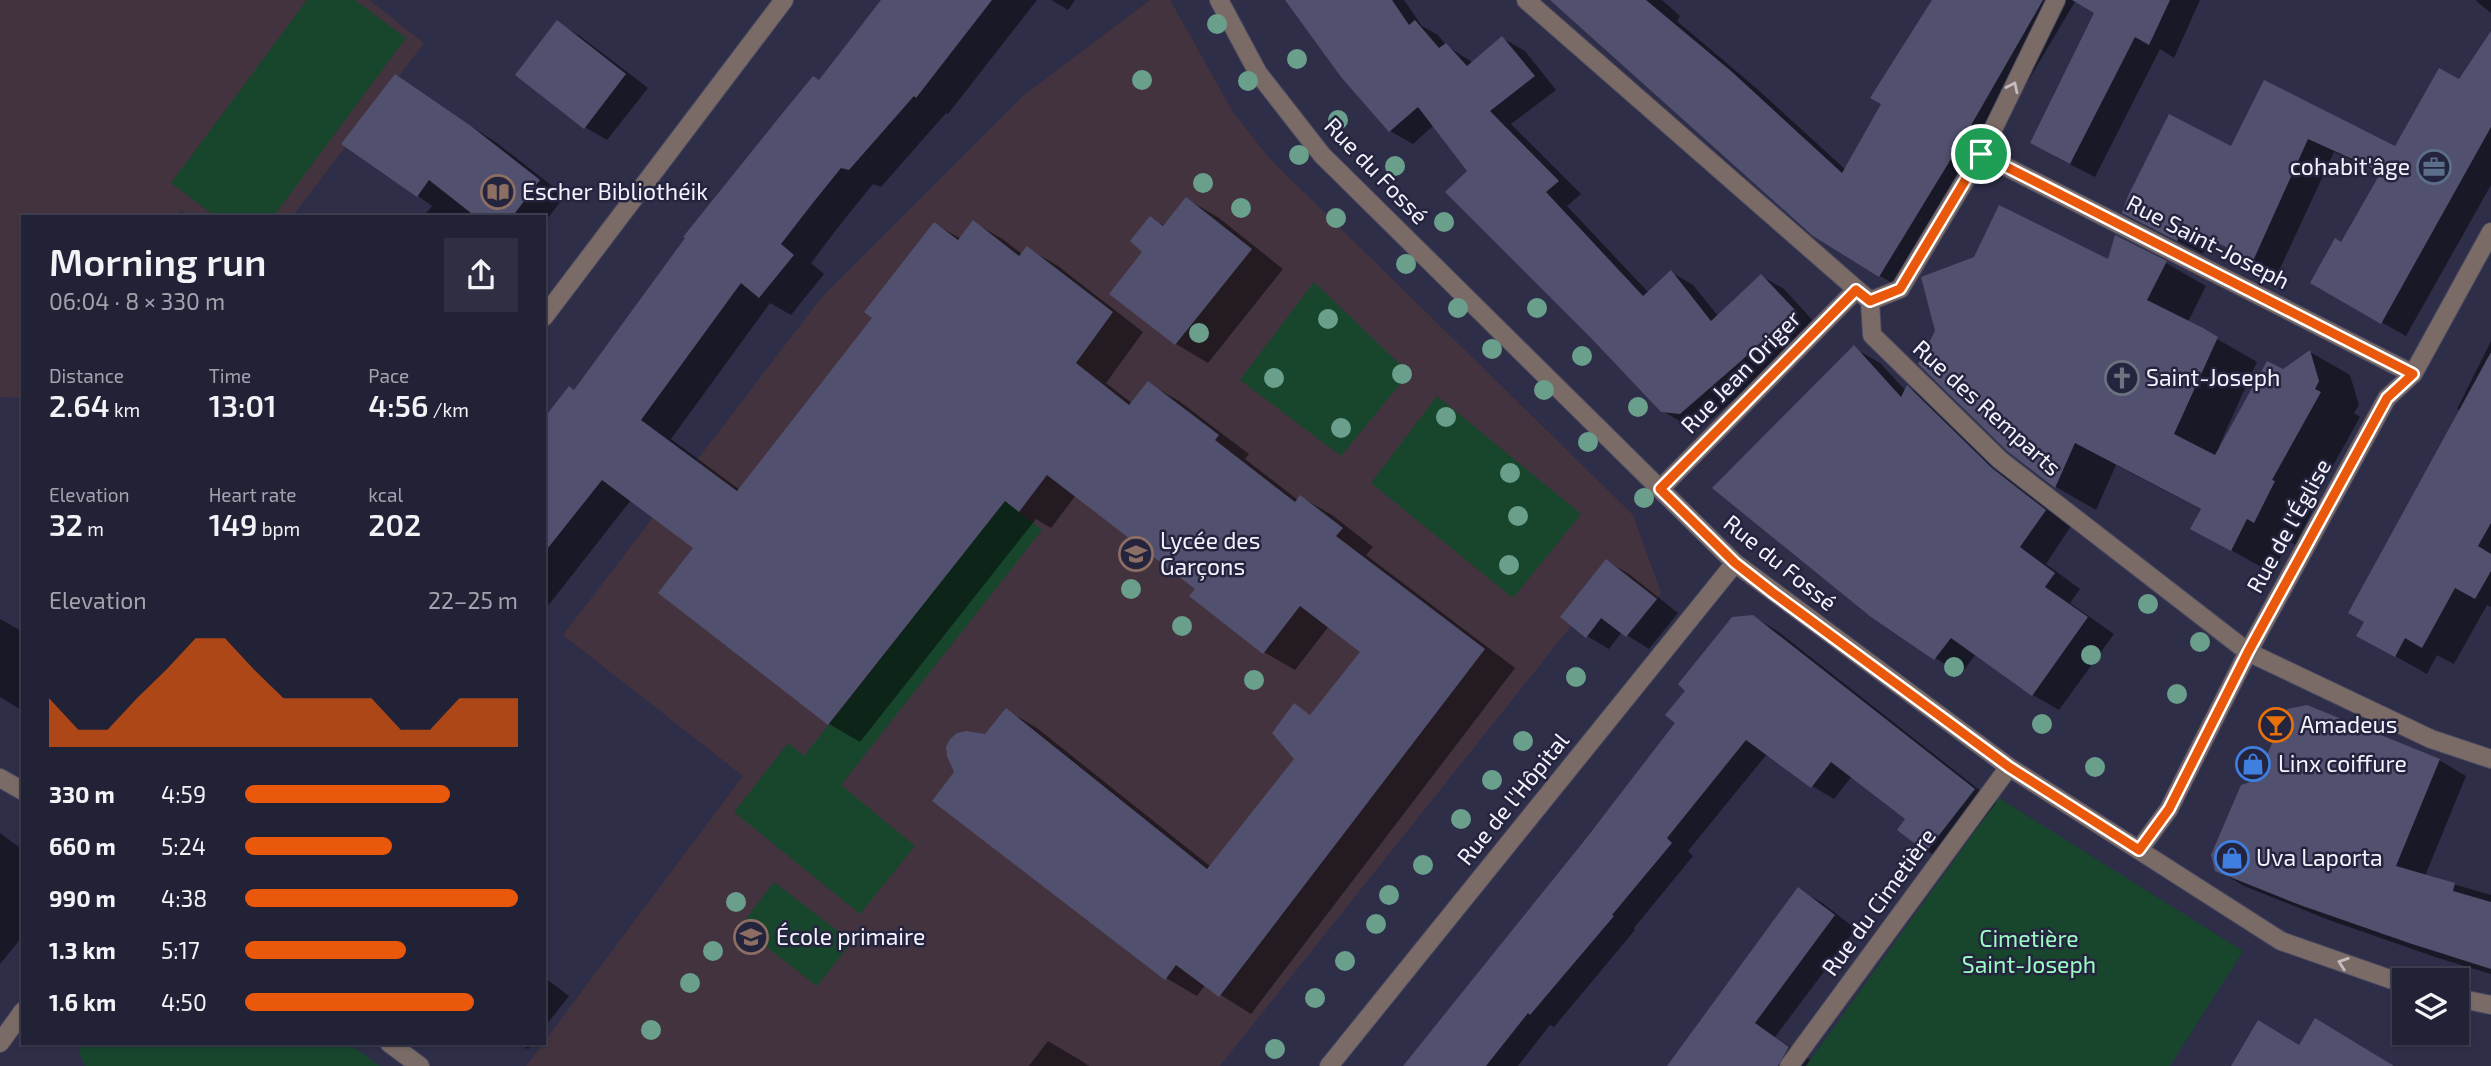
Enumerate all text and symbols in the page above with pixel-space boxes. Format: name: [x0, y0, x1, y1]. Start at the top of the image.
one-way arrow: [2005, 82, 2019, 94]
street label: Rue du Fossé: [1319, 111, 1434, 229]
pin: [1951, 124, 2011, 184]
icon: arrive: [1962, 135, 2000, 173]
office icon: cohabit'âge: [2415, 148, 2453, 186]
place label: cohabit'âge: [2290, 152, 2410, 180]
library icon: Escher Bibliothéik: [479, 173, 517, 211]
place label: Escher Bibliothéik: [522, 177, 708, 205]
street label: Rue Saint-Joseph: [2122, 188, 2295, 294]
text: Morning run: [49, 238, 267, 284]
button: share: [444, 238, 518, 312]
text: 06:04 · 8 × 330 m: [49, 287, 225, 315]
street label: Rue Jean Origer: [1675, 304, 1806, 439]
street label: Rue des Remparts: [1908, 333, 2067, 481]
church icon: Saint-Joseph: [2103, 359, 2141, 397]
place label: Saint-Joseph: [2146, 363, 2280, 391]
text: Distance: [49, 364, 124, 387]
text: Time: [209, 364, 251, 387]
text: Pace: [368, 364, 409, 387]
text: 2.64: [49, 387, 110, 423]
text: 13:01: [209, 387, 277, 423]
text: 4:56: [368, 387, 428, 423]
text: km: [110, 398, 140, 421]
text: /km: [428, 398, 469, 421]
street label: Rue de l'Église: [2240, 454, 2336, 597]
text: Elevation: [49, 483, 130, 506]
text: Heart rate: [209, 483, 297, 506]
text: kcal: [368, 483, 403, 506]
text: 32: [49, 506, 83, 542]
text: 149: [209, 506, 258, 542]
text: 202: [368, 506, 421, 542]
street label: Rue du Fossé: [1719, 508, 1843, 616]
text: m: [83, 517, 104, 540]
text: bpm: [258, 517, 300, 540]
place label: Lycée des Garçons: [1160, 526, 1260, 581]
school or university icon: Lycée des Garçons: [1117, 535, 1155, 573]
text: Elevation: [49, 586, 147, 614]
text: 22–25 m: [428, 586, 518, 614]
bar icon: Amadeus: [2257, 706, 2295, 744]
place label: Amadeus: [2300, 710, 2397, 738]
street label: Rue de l'Hôpital: [1450, 726, 1574, 870]
shop icon: Linx coiffure: [2234, 745, 2272, 783]
place label: Linx coiffure: [2278, 749, 2407, 777]
text: 330 m: [49, 780, 115, 808]
text: 4:59: [161, 780, 206, 808]
street label: Rue du Cimetière: [1815, 822, 1941, 981]
text: 660 m: [49, 832, 116, 860]
text: 5:24: [161, 832, 206, 860]
shop icon: Uva Laporta: [2213, 839, 2251, 877]
place label: Uva Laporta: [2256, 843, 2383, 871]
text: 990 m: [49, 884, 116, 912]
text: 4:38: [161, 884, 207, 912]
school or university icon: École primaire: [732, 918, 770, 956]
place label: École primaire: [776, 922, 925, 950]
park label: Cimetière Saint-Joseph: [1962, 924, 2096, 978]
text: 1.3 km: [49, 936, 116, 964]
text: 5:17: [161, 936, 200, 964]
one-way arrow: [2337, 957, 2350, 971]
map controls: [2392, 968, 2469, 1045]
button: layers: [2392, 968, 2469, 1045]
text: 1.6 km: [49, 988, 116, 1016]
text: 4:50: [161, 988, 207, 1016]

